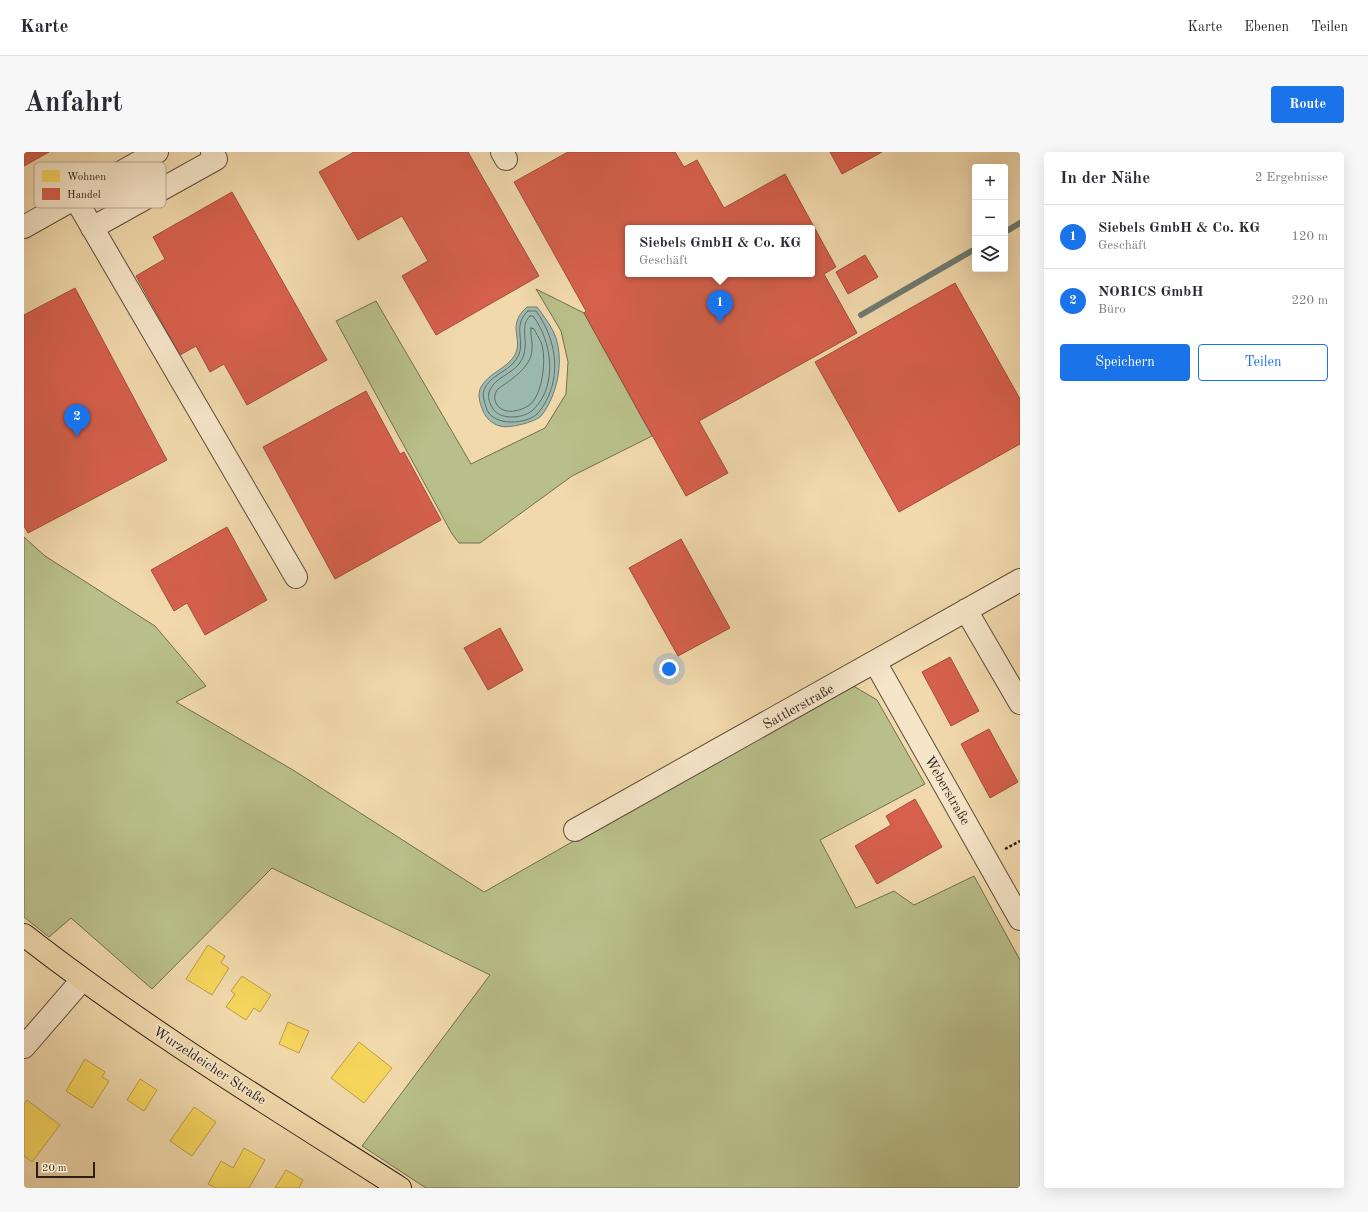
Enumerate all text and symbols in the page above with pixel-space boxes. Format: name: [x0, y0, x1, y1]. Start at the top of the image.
text: Karte: [20, 18, 68, 37]
text: Karte: [1188, 20, 1222, 34]
text: Ebenen: [1244, 20, 1289, 34]
text: Teilen: [1311, 20, 1348, 34]
button: Route: [1271, 86, 1344, 123]
text: Anfahrt: [24, 90, 123, 118]
legend: [34, 162, 166, 208]
map controls: [972, 164, 1008, 272]
button: +: [972, 164, 1008, 200]
text: In der Nähe: [1060, 170, 1150, 187]
text: 2 Ergebnisse: [1255, 171, 1328, 184]
text: Wohnen: [67, 172, 106, 183]
text: Handel: [67, 190, 101, 201]
button: −: [972, 200, 1008, 236]
text: Siebels GmbH & Co. KG: [1098, 221, 1260, 236]
popup: [625, 225, 815, 277]
text: 1: [1069, 230, 1077, 243]
text: 120 m: [1291, 230, 1328, 243]
text: Siebels GmbH & Co. KG: [639, 236, 801, 251]
button: layers: [972, 236, 1008, 272]
text: Geschäft: [1098, 239, 1147, 252]
text: Geschäft: [639, 254, 688, 267]
text: NORICS GmbH: [1098, 285, 1204, 300]
pin: 1: [707, 290, 733, 323]
text: 2: [1069, 294, 1077, 307]
text: 220 m: [1291, 294, 1328, 307]
text: Büro: [1098, 303, 1126, 316]
button: Speichern: [1060, 344, 1190, 381]
button: Teilen: [1198, 344, 1328, 381]
pin: 2: [64, 404, 90, 437]
your location: [659, 659, 679, 679]
street label: Sattlerstraße: [761, 682, 836, 732]
street label: Weberstraße: [922, 754, 972, 827]
street label: Wurzeldeicher Straße: [151, 1024, 268, 1107]
scale bar: [36, 1160, 95, 1179]
text: 20 m: [42, 1163, 67, 1174]

